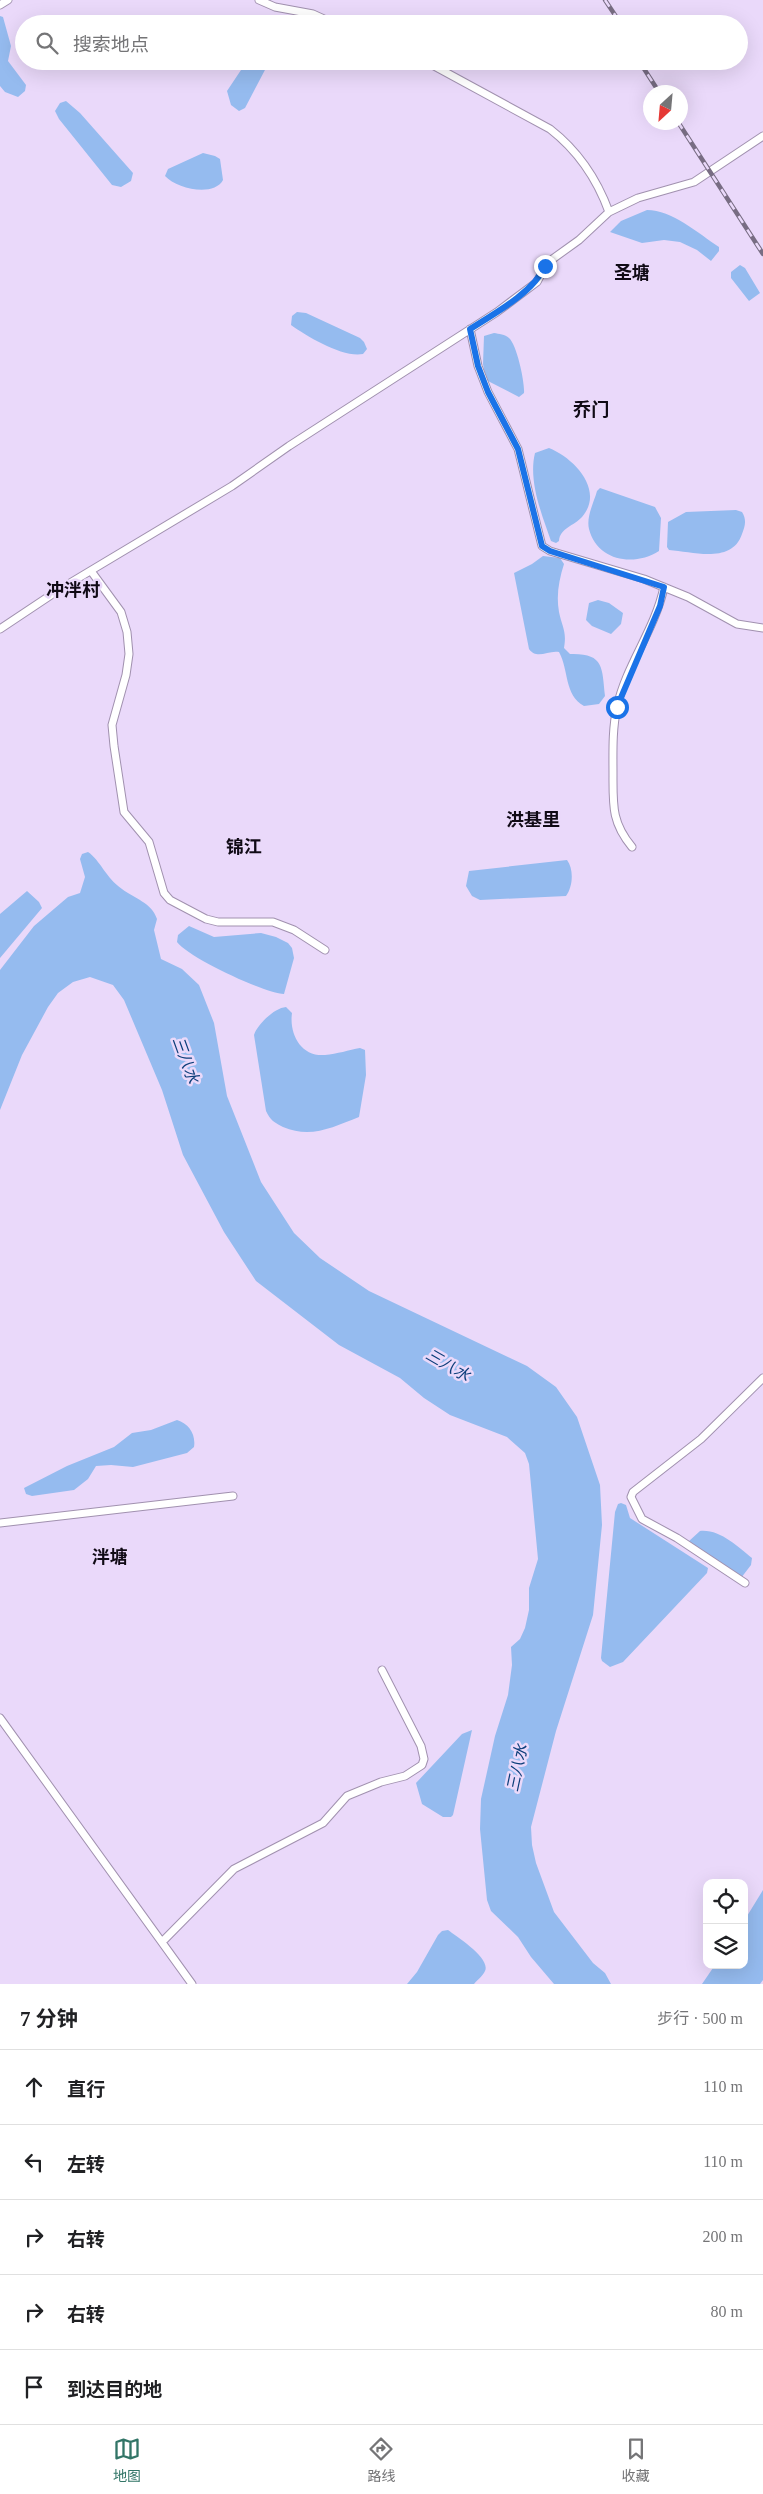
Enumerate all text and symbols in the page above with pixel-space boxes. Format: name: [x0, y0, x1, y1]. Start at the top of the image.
search box: [15, 15, 748, 70]
icon: search: [33, 29, 61, 57]
text: 搜索地点: [73, 34, 149, 55]
north arrow: [643, 85, 688, 130]
route end: [534, 255, 557, 278]
district label: 圣塘: [614, 263, 650, 283]
district label: 乔门: [573, 400, 609, 420]
district label: 冲泮村: [46, 580, 100, 600]
route start: [606, 696, 629, 719]
district label: 洪基里: [506, 810, 560, 830]
district label: 锦江: [226, 837, 262, 857]
water label: 三八水: [170, 1035, 203, 1086]
water label: 三八水: [423, 1346, 474, 1385]
district label: 泮塘: [92, 1547, 128, 1567]
water label: 三八水: [504, 1742, 531, 1793]
map controls: [703, 1879, 748, 1969]
button: locate: [703, 1879, 748, 1924]
button: layers: [703, 1924, 748, 1969]
text: 7 分钟: [20, 2007, 78, 2031]
text: 步行 · 500 m: [657, 2010, 743, 2027]
icon: ahead: [20, 2073, 48, 2101]
text: 110 m: [703, 2078, 743, 2095]
text: 直行: [67, 2079, 105, 2100]
icon: left: [20, 2148, 48, 2176]
text: 110 m: [703, 2153, 743, 2170]
text: 左转: [67, 2154, 105, 2175]
icon: right: [20, 2223, 48, 2251]
text: 200 m: [703, 2228, 743, 2245]
text: 右转: [67, 2229, 105, 2250]
icon: right: [20, 2298, 48, 2326]
text: 80 m: [711, 2303, 743, 2320]
text: 右转: [67, 2304, 105, 2325]
icon: arrive: [20, 2373, 48, 2401]
text: 到达目的地: [67, 2379, 162, 2400]
tab: 地图: [113, 2435, 141, 2485]
tab: 路线: [367, 2435, 395, 2485]
tab: 收藏: [622, 2435, 650, 2485]

